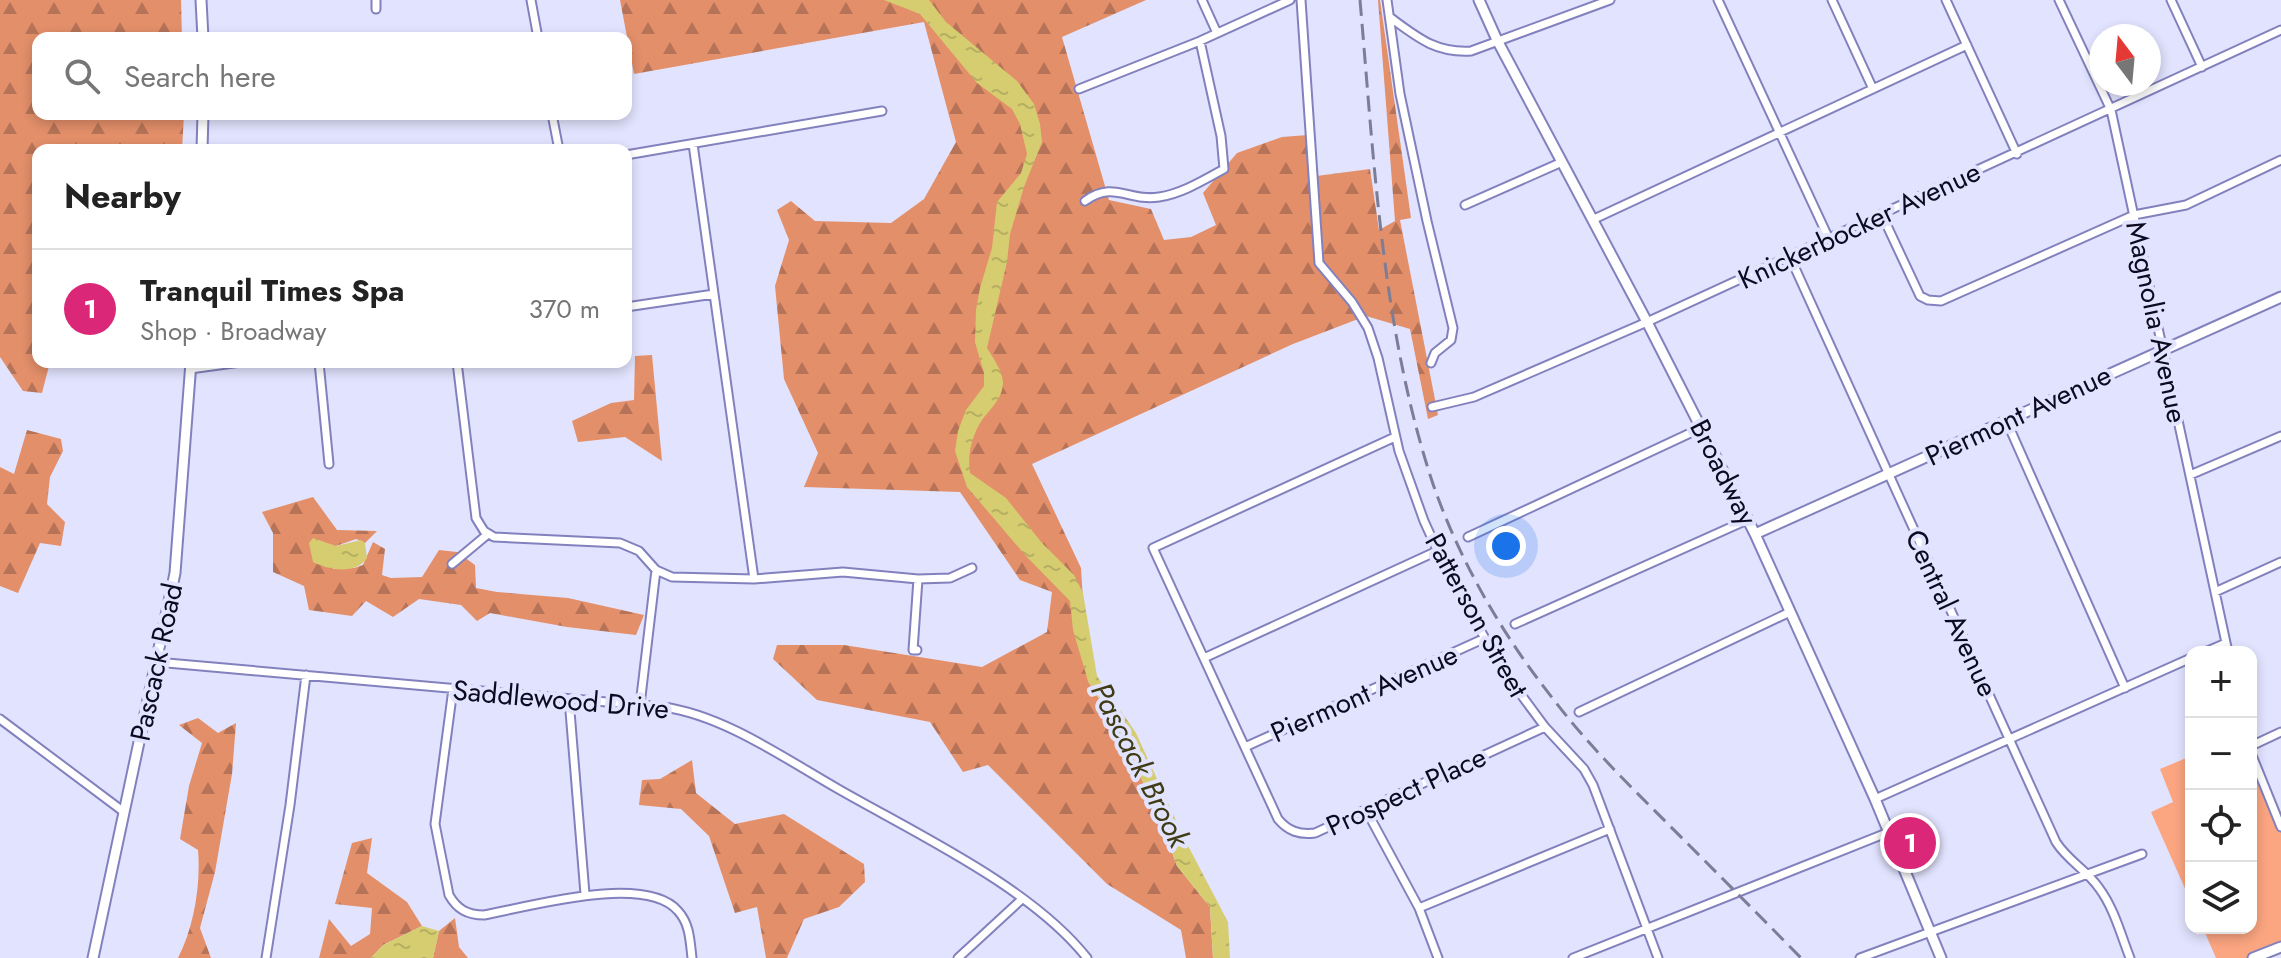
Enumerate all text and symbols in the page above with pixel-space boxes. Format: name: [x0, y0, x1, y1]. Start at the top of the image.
north arrow: [2089, 24, 2161, 96]
search box: [32, 32, 632, 120]
icon: search: [60, 54, 104, 98]
text: Search here: [124, 55, 276, 98]
street label: Knickerbocker Avenue: [1731, 151, 1987, 300]
text: Nearby: [64, 172, 181, 221]
street label: Magnolia Avenue: [2115, 218, 2198, 427]
text: Tranquil Times Spa: [140, 269, 404, 312]
text: 1: [83, 290, 97, 328]
text: 370 m: [529, 290, 600, 328]
text: Shop · Broadway: [140, 312, 326, 350]
street label: Piermont Avenue: [1919, 354, 2118, 476]
street label: Broadway: [1679, 412, 1768, 533]
street label: Central Avenue: [1895, 523, 2008, 704]
street label: Patterson Street: [1415, 526, 1539, 705]
your location: [1486, 526, 1526, 566]
street label: Pascack Road: [120, 579, 193, 745]
street label: Piermont Avenue: [1264, 634, 1464, 753]
map controls: [2185, 646, 2257, 934]
button: +: [2185, 646, 2257, 718]
street label: Saddlewood Drive: [451, 670, 671, 729]
water label: Pascack Brook: [1080, 675, 1201, 856]
button: −: [2185, 718, 2257, 790]
street label: Prospect Place: [1319, 736, 1493, 846]
button: locate: [2185, 790, 2257, 862]
pin: 1: [1884, 813, 1936, 873]
button: layers: [2185, 862, 2257, 934]

